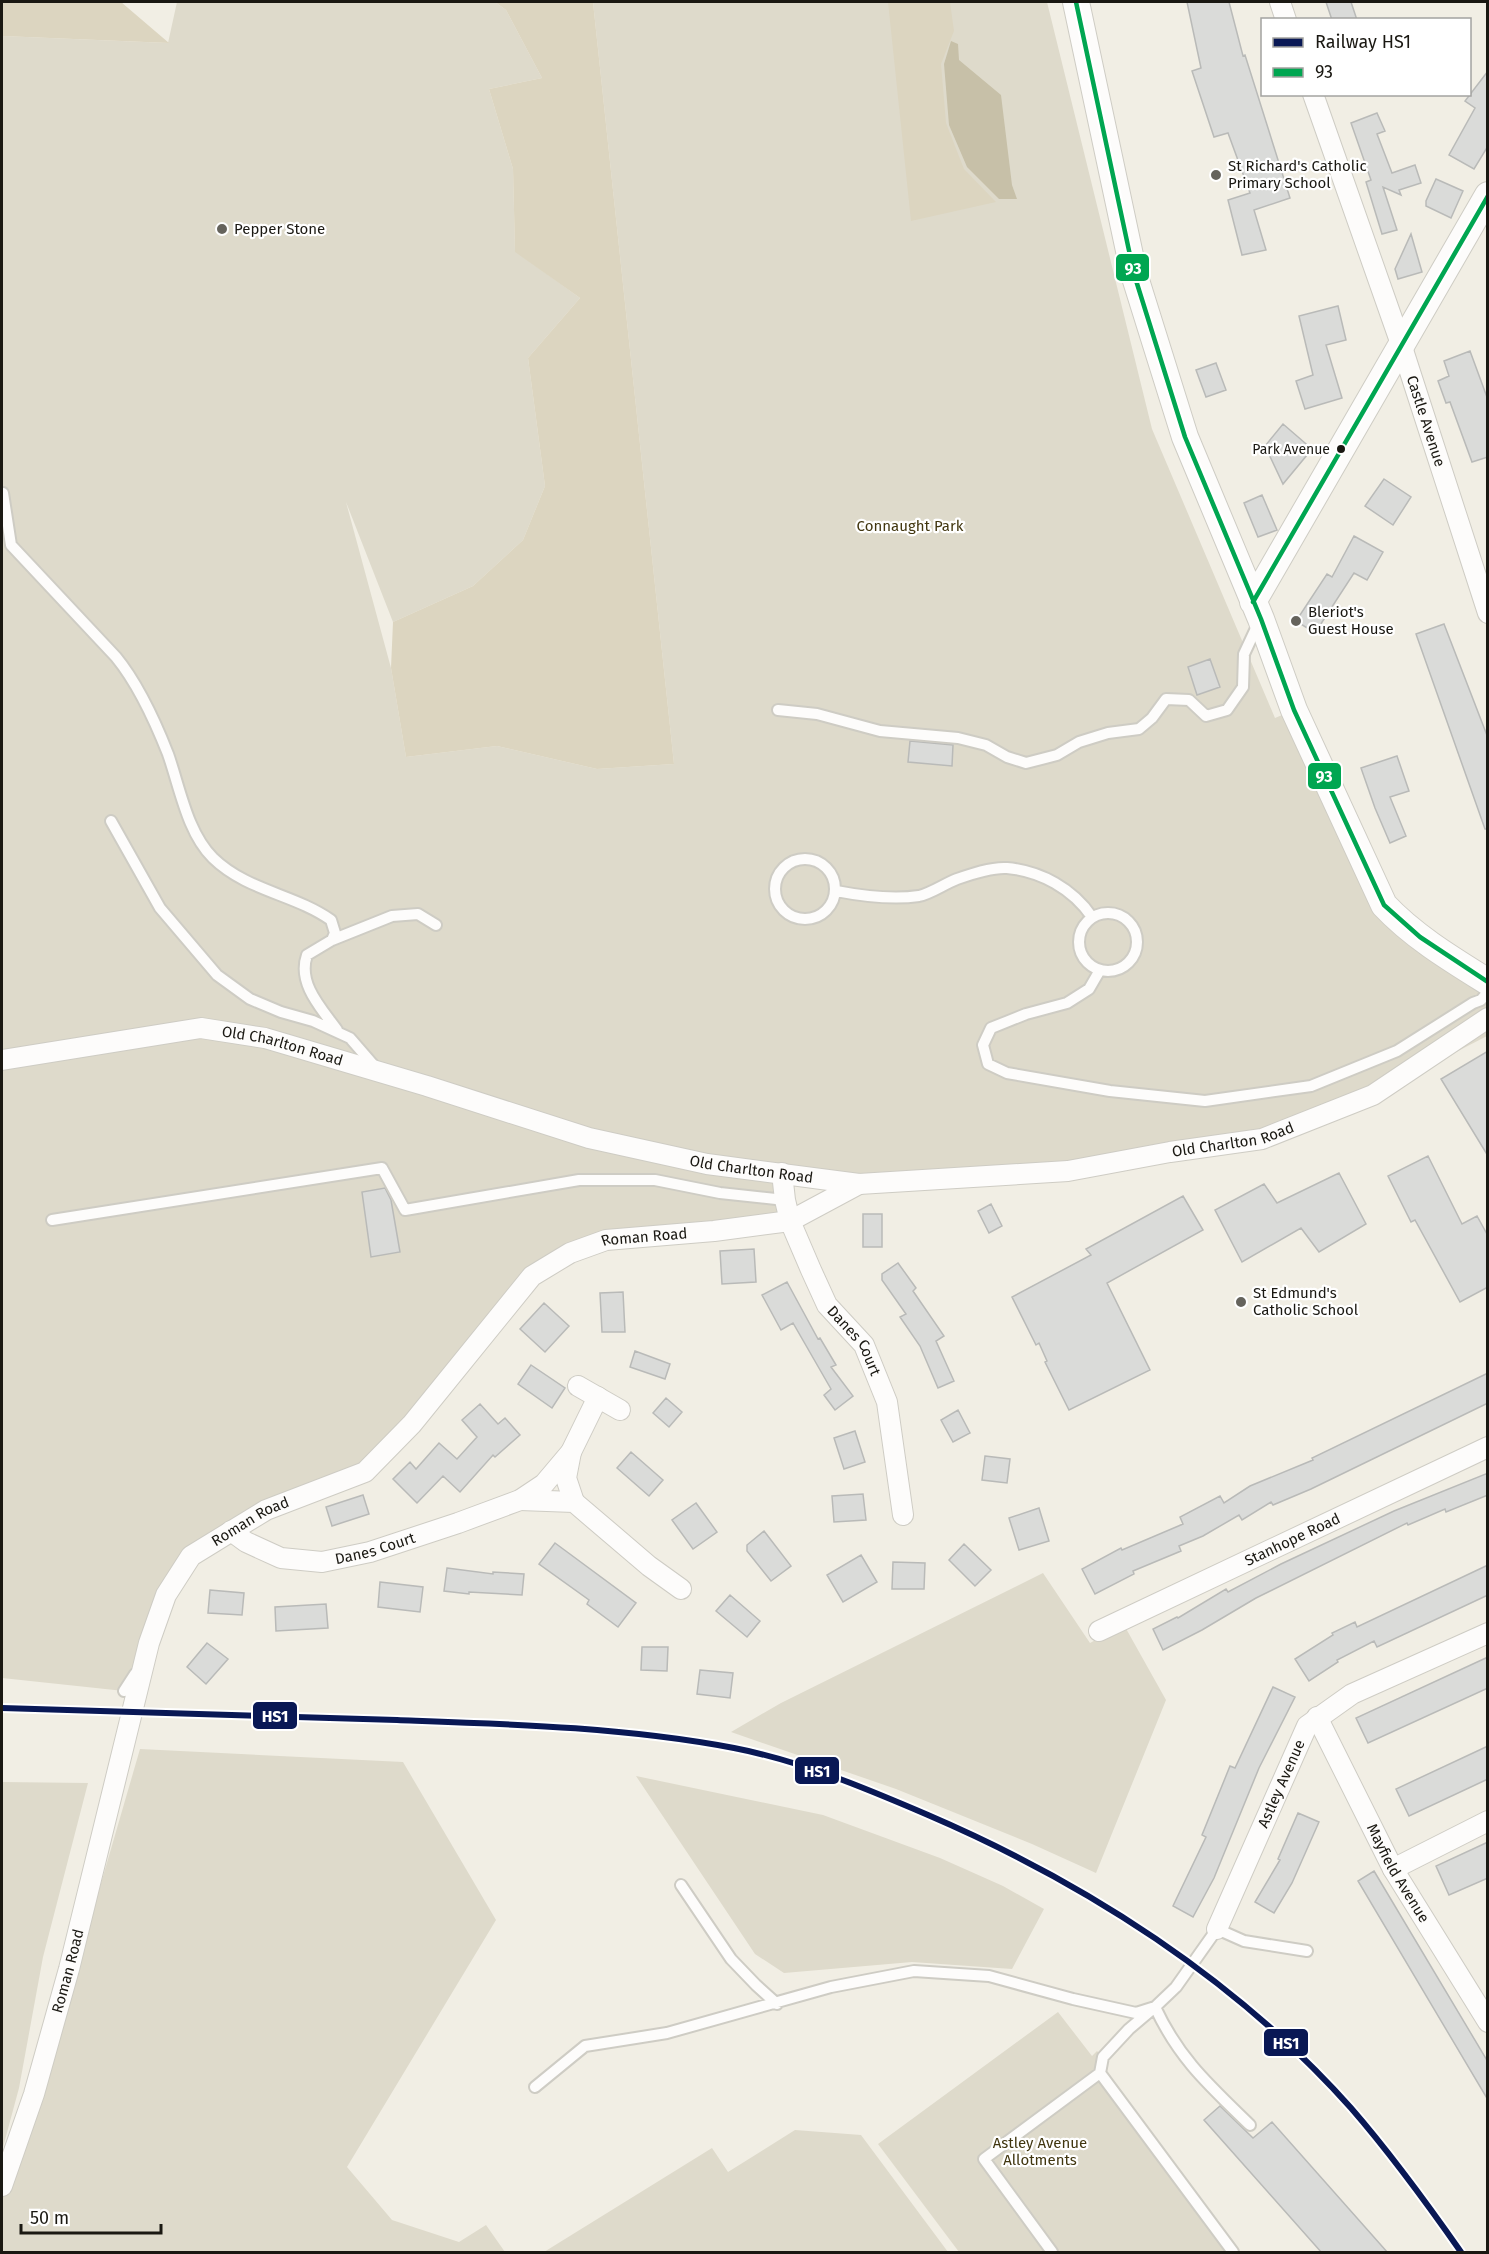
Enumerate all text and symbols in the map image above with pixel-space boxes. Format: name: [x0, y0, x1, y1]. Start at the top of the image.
legend: [1261, 18, 1471, 96]
text: Railway HS1: [1315, 31, 1411, 53]
text: 93: [1315, 61, 1333, 83]
place label: St Richard's Catholic Primary School: [1228, 157, 1367, 192]
marker: St Richard's Catholic Primary School: [1209, 168, 1223, 182]
place label: Pepper Stone: [234, 220, 325, 238]
marker: Pepper Stone: [215, 222, 229, 236]
line badge: 93: [1115, 253, 1150, 282]
text: 93: [1125, 259, 1141, 278]
street label: Castle Avenue: [1403, 373, 1449, 469]
place label: Park Avenue: [1252, 441, 1330, 458]
marker: Park Avenue: [1335, 443, 1347, 455]
park label: Connaught Park: [857, 517, 964, 535]
place label: Bleriot's Guest House: [1308, 603, 1394, 638]
marker: Bleriot's Guest House: [1289, 614, 1303, 628]
line badge: 93: [1307, 762, 1342, 790]
text: 93: [1316, 767, 1332, 786]
street label: Old Charlton Road: [221, 1022, 345, 1070]
street label: Old Charlton Road: [1171, 1118, 1297, 1161]
street label: Old Charlton Road: [688, 1151, 814, 1187]
street label: Roman Road: [599, 1224, 688, 1250]
place label: St Edmund's Catholic School: [1253, 1284, 1359, 1319]
marker: St Edmund's Catholic School: [1234, 1295, 1248, 1309]
street label: Danes Court: [823, 1302, 885, 1379]
street label: Roman Road: [208, 1493, 292, 1550]
street label: Stanhope Road: [1242, 1509, 1343, 1570]
street label: Danes Court: [333, 1529, 418, 1568]
line badge: HS1: [252, 1701, 298, 1730]
text: HS1: [262, 1707, 288, 1726]
street label: Astley Avenue: [1254, 1737, 1309, 1831]
line badge: HS1: [794, 1756, 840, 1785]
text: HS1: [804, 1762, 830, 1781]
street label: Mayfield Avenue: [1363, 1821, 1433, 1926]
street label: Roman Road: [48, 1927, 87, 2015]
line badge: HS1: [1263, 2028, 1309, 2057]
text: HS1: [1273, 2034, 1299, 2053]
park label: Astley Avenue Allotments: [993, 2134, 1087, 2169]
scale bar: [21, 2197, 160, 2235]
text: 50 m: [30, 2207, 69, 2229]

